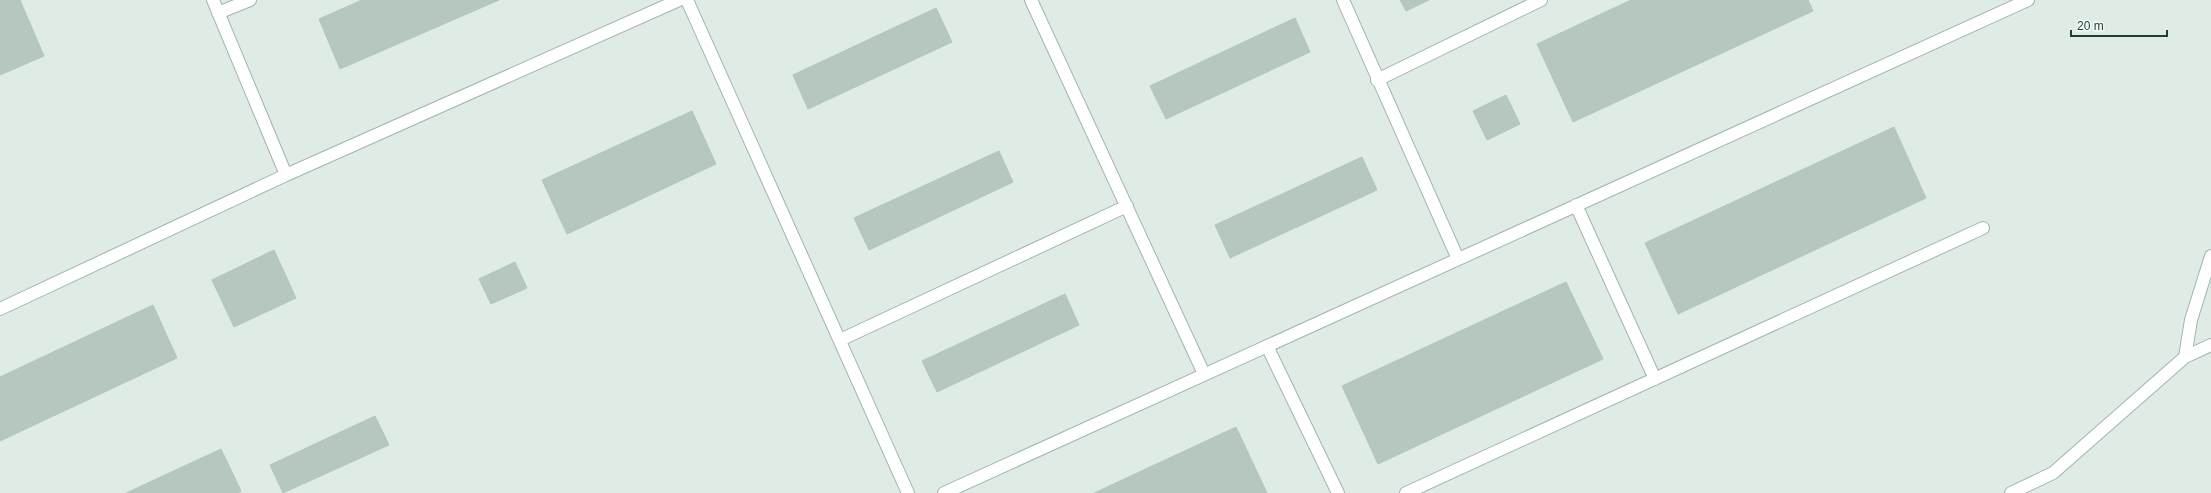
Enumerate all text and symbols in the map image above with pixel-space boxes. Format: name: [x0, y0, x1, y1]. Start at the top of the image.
scale bar: [2071, 12, 2167, 38]
text: 20 m: [2077, 19, 2104, 33]

